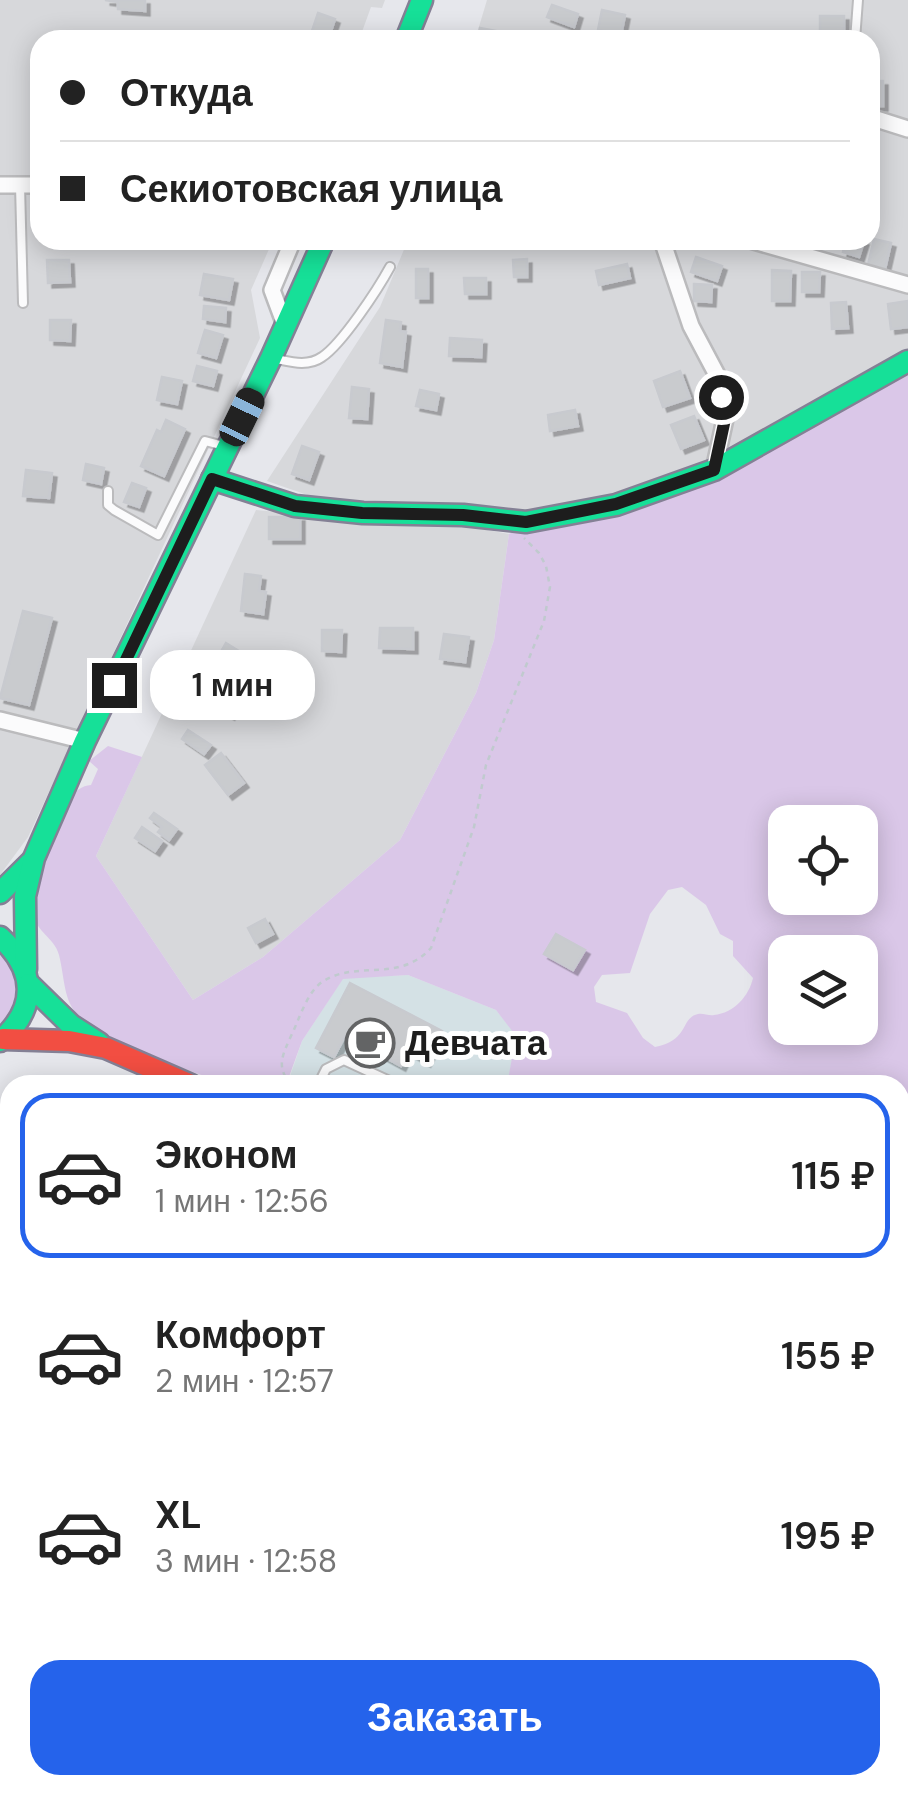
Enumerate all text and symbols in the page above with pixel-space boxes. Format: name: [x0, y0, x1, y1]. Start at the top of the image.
text: Откуда: [120, 68, 253, 118]
text: Секиотовская улица: [120, 164, 502, 214]
route start: [699, 375, 744, 420]
car: [215, 383, 269, 451]
callout: 1 мин: [149, 650, 314, 720]
route end: [92, 663, 137, 708]
text: 1 мин: [192, 664, 273, 706]
map controls: [768, 805, 878, 1045]
button: locate: [768, 805, 878, 915]
button: layers: [768, 935, 878, 1045]
cafe icon: Девчата: [344, 1017, 396, 1069]
place label: Девчата: [405, 1020, 547, 1066]
text: Эконом: [155, 1130, 298, 1180]
icon: car: [35, 1131, 125, 1221]
text: 115 ₽: [791, 1151, 875, 1201]
text: 1 мин · 12:56: [155, 1180, 329, 1222]
text: Комфорт: [155, 1310, 326, 1360]
icon: car: [35, 1311, 125, 1401]
text: 155 ₽: [781, 1331, 875, 1381]
text: 2 мин · 12:57: [155, 1360, 334, 1402]
text: XL: [155, 1490, 202, 1540]
icon: car: [35, 1491, 125, 1581]
text: 195 ₽: [780, 1511, 875, 1561]
text: 3 мин · 12:58: [155, 1540, 337, 1582]
button: Заказать: [30, 1660, 880, 1775]

